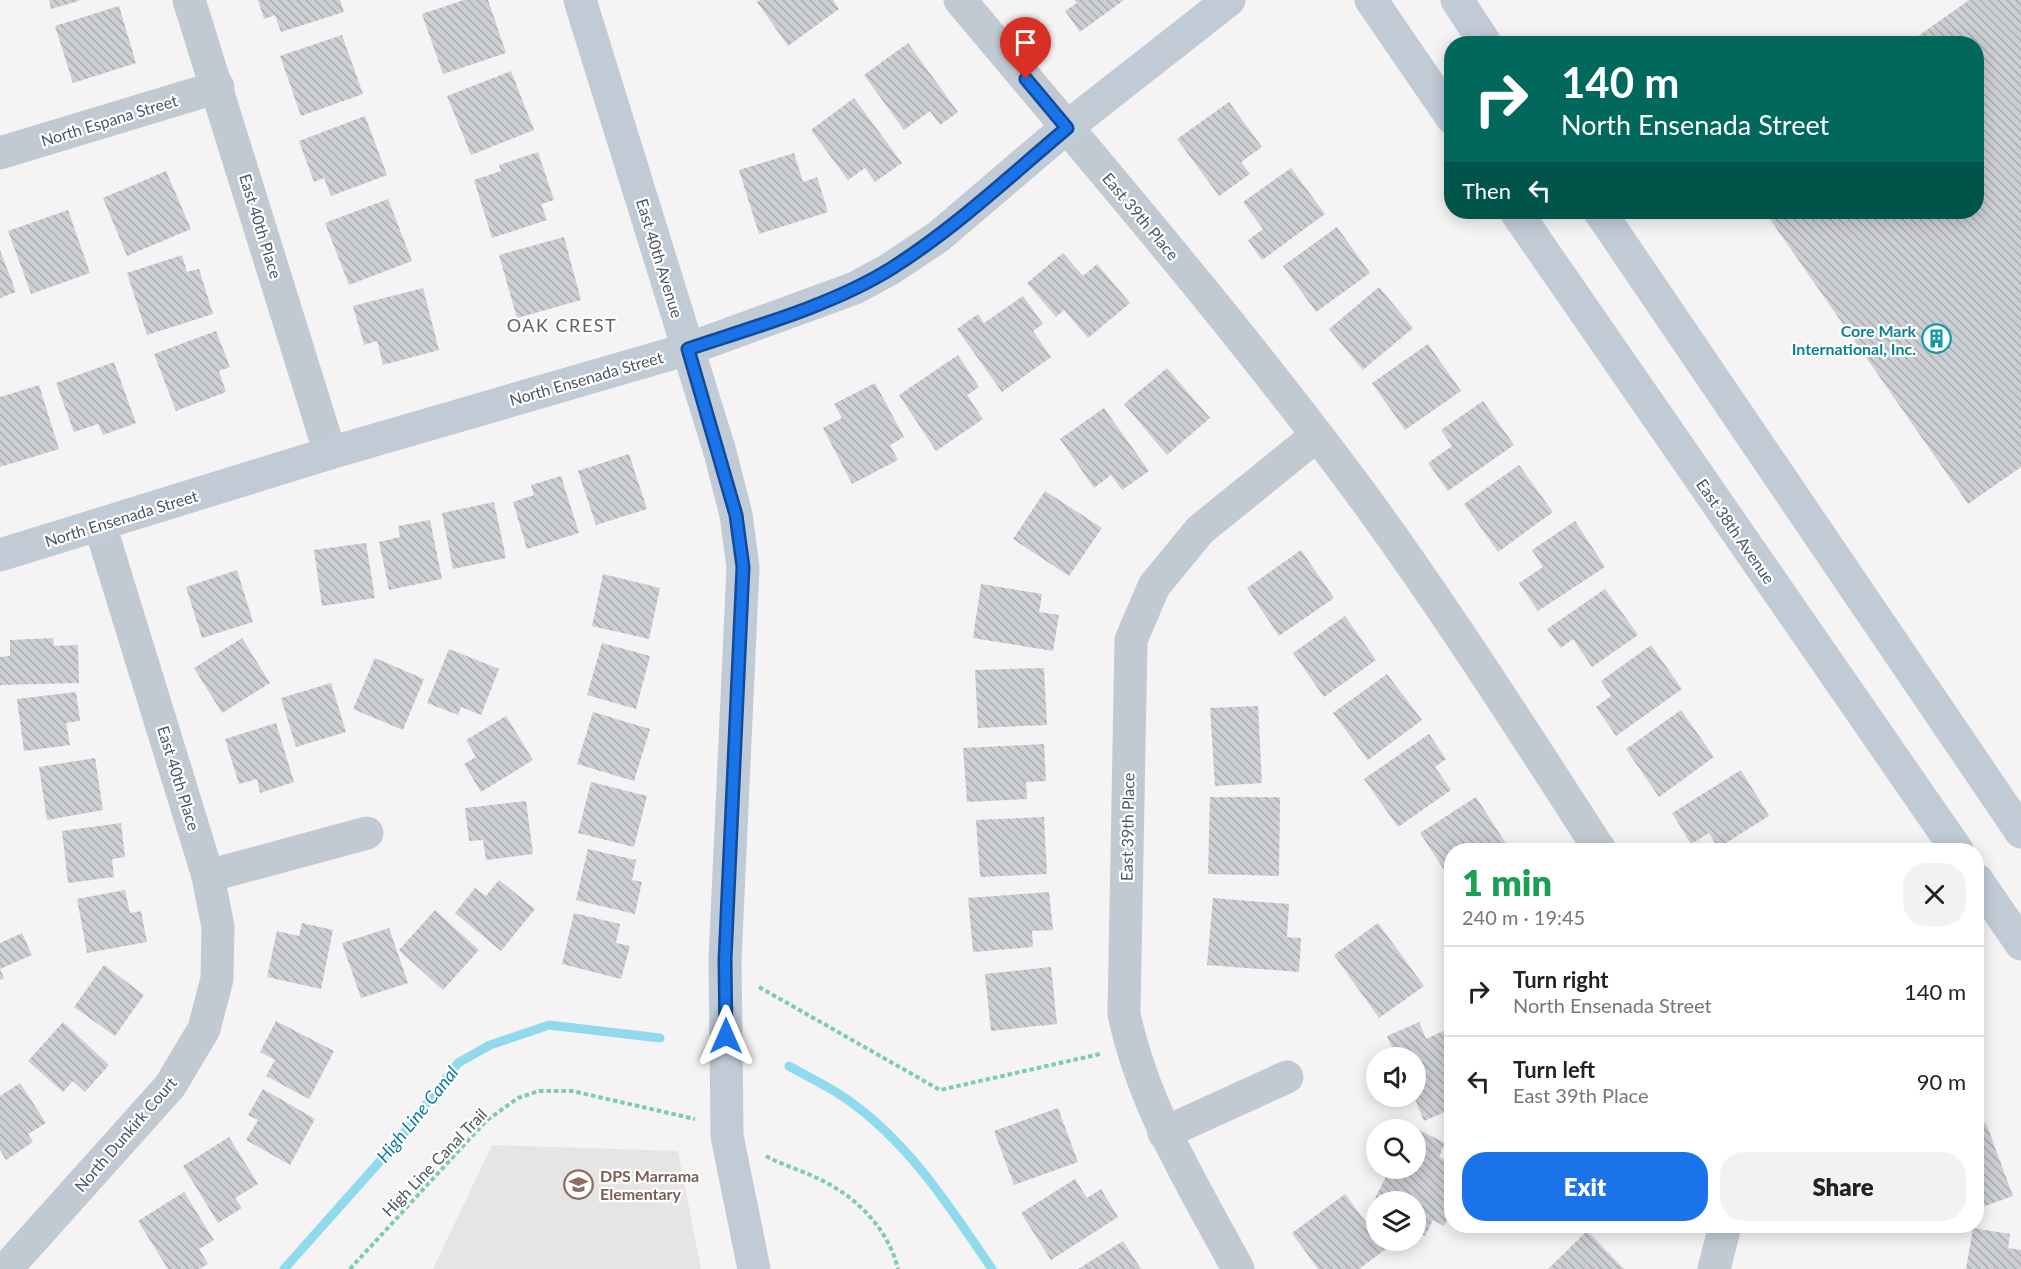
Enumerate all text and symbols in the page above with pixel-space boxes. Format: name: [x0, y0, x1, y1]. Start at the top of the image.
pin: [1000, 17, 1051, 79]
icon: arrive: [1009, 26, 1042, 59]
text: 140 m: [1561, 57, 1679, 107]
icon: right: [1462, 60, 1540, 138]
street label: North Espana Street: [38, 90, 180, 150]
text: North Ensenada Street: [1561, 108, 1829, 141]
street label: East 39th Place: [1099, 168, 1183, 264]
street label: East 40th Place: [236, 171, 286, 281]
icon: left: [1523, 174, 1556, 207]
text: Then: [1462, 177, 1511, 204]
street label: East 40th Avenue: [633, 196, 687, 320]
district label: OAK CREST: [507, 314, 617, 336]
place label: Core Mark International, Inc.: [1792, 321, 1916, 358]
building icon: Core Mark International, Inc.: [1921, 323, 1953, 355]
street label: North Ensenada Street: [507, 347, 665, 409]
street label: East 38th Avenue: [1693, 475, 1779, 587]
street label: North Ensenada Street: [42, 486, 200, 550]
street label: East 40th Place: [154, 723, 204, 833]
street label: East 39th Place: [1117, 773, 1137, 881]
text: 1 min: [1462, 860, 1552, 904]
button: close: [1903, 863, 1966, 926]
text: 240 m · 19:45: [1462, 905, 1585, 929]
text: Turn right: [1513, 966, 1608, 993]
icon: right: [1462, 975, 1495, 1008]
text: 140 m: [1904, 978, 1966, 1005]
text: North Ensenada Street: [1513, 993, 1712, 1017]
position arrow: [694, 1004, 758, 1068]
map controls: [1366, 1047, 1426, 1251]
button: sound: [1366, 1047, 1426, 1107]
text: Turn left: [1513, 1056, 1595, 1083]
water label: High Line Canal: [372, 1061, 462, 1167]
icon: left: [1462, 1065, 1495, 1098]
text: 90 m: [1917, 1068, 1966, 1095]
street label: North Dunkirk Court: [70, 1073, 180, 1195]
text: East 39th Place: [1513, 1083, 1649, 1107]
street label: High Line Canal Trail: [378, 1104, 490, 1220]
button: search: [1366, 1119, 1426, 1179]
button: Exit: [1462, 1152, 1708, 1221]
button: Share: [1720, 1152, 1966, 1221]
place label: DPS Marrama Elementary: [600, 1166, 699, 1203]
school or university icon: DPS Marrama Elementary: [563, 1168, 595, 1200]
button: layers: [1366, 1191, 1426, 1251]

